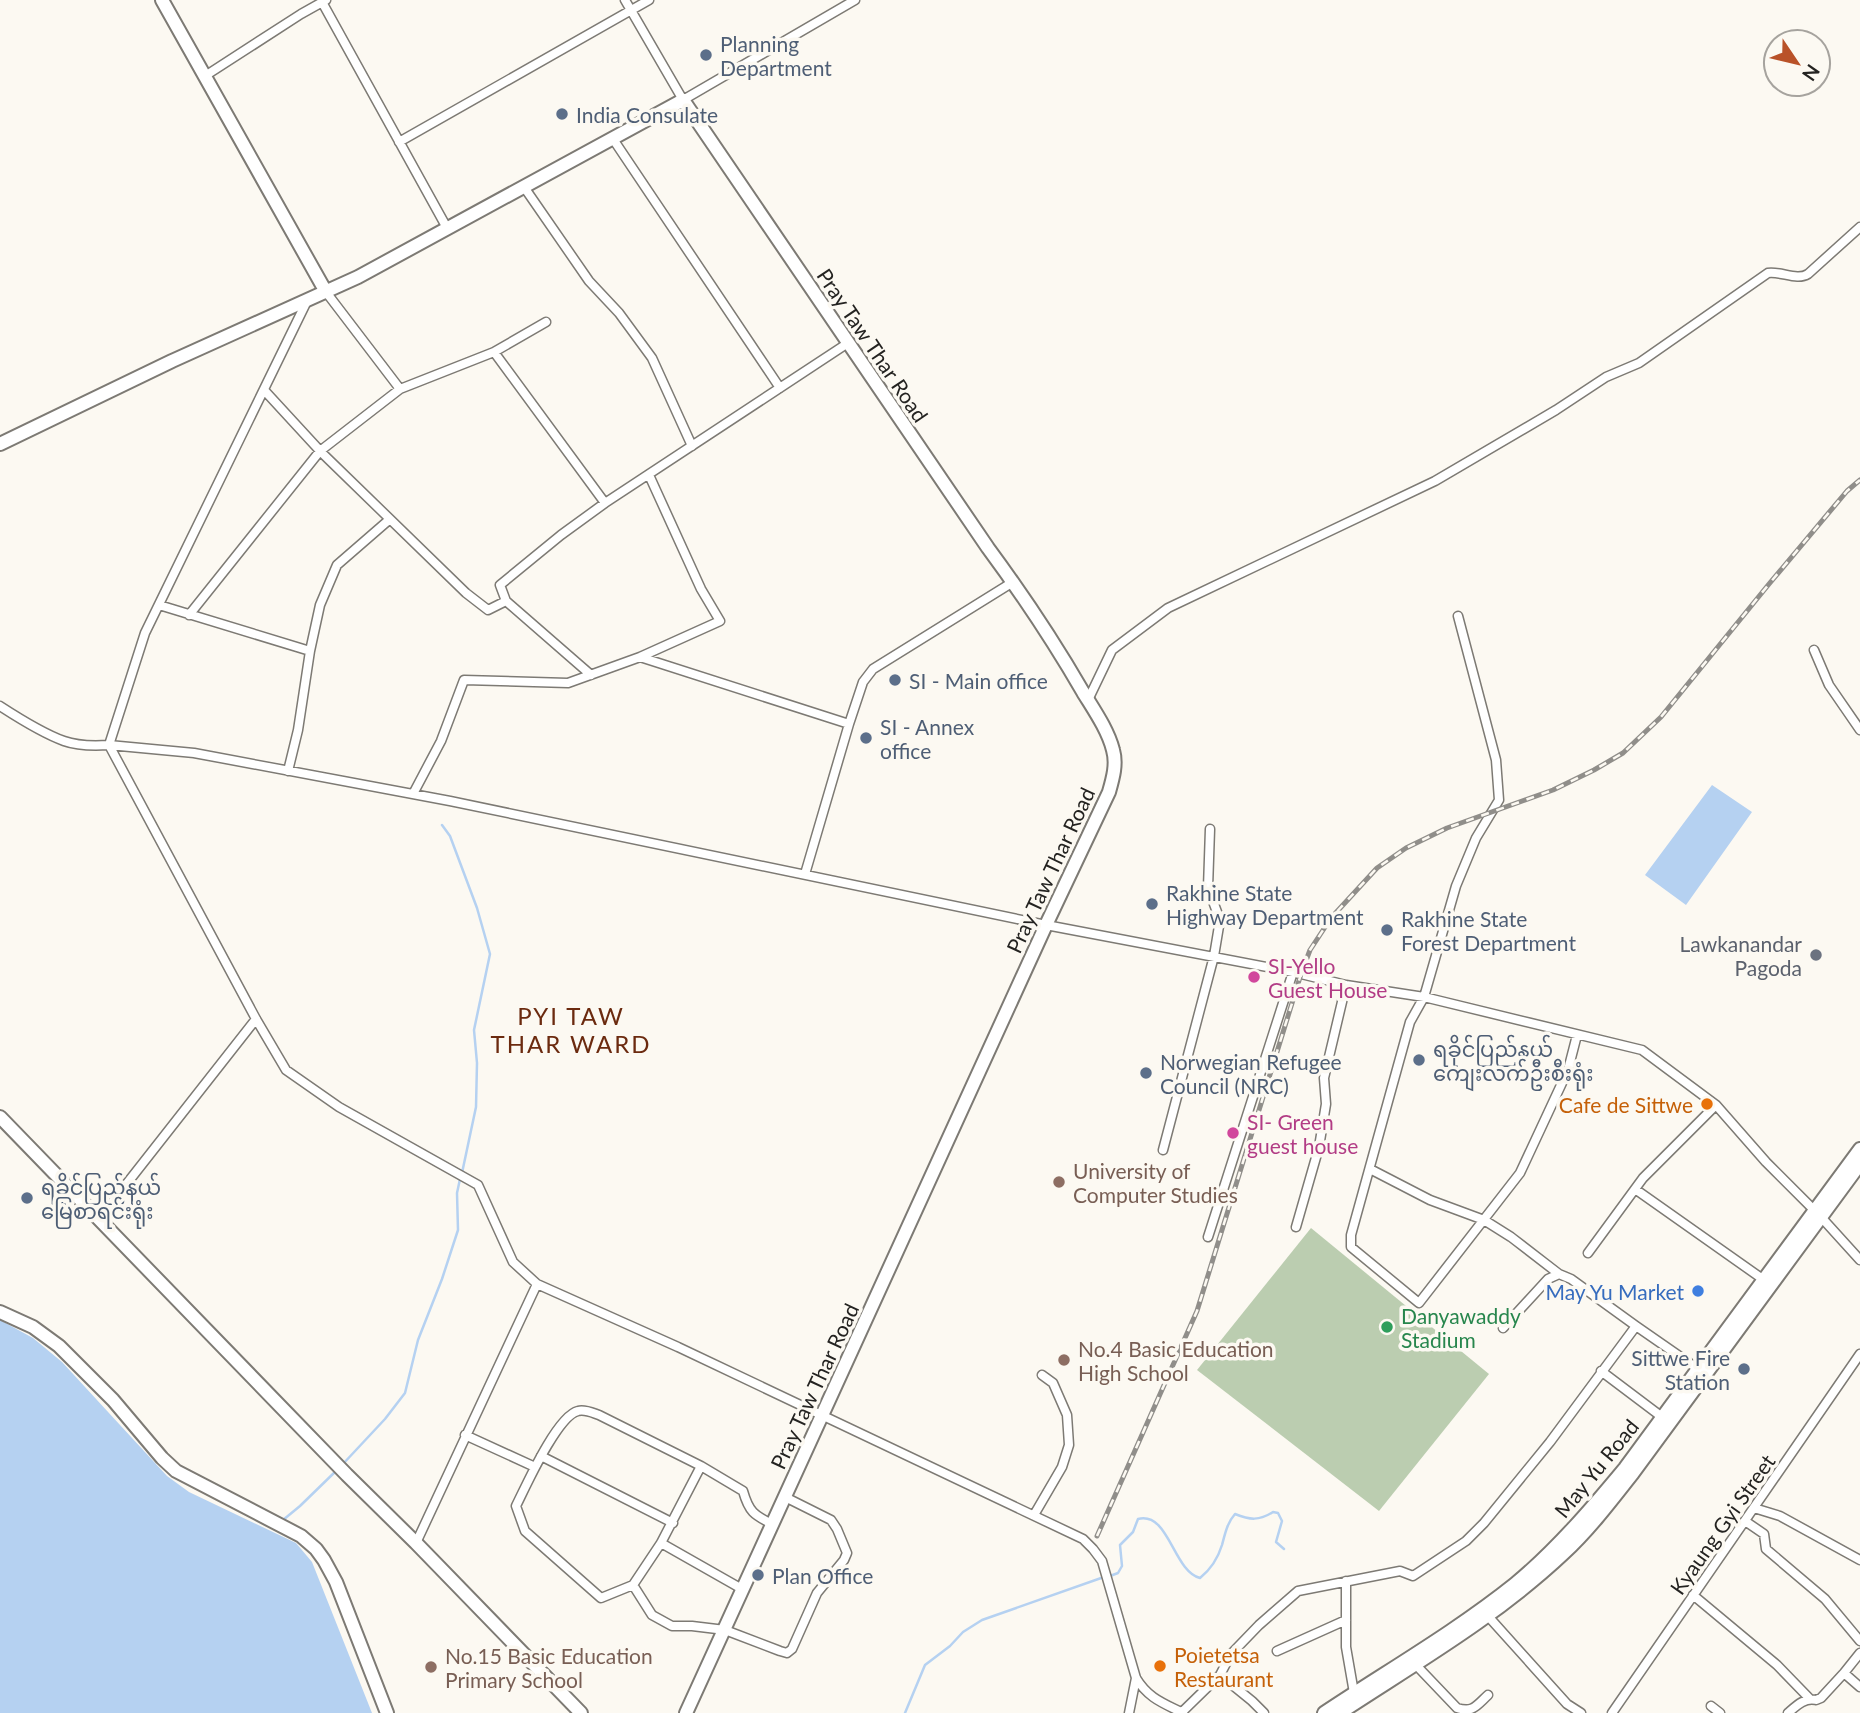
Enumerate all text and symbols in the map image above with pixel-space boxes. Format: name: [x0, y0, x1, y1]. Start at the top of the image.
north arrow: [1762, 28, 1832, 98]
place label: Planning Department: [720, 31, 832, 80]
marker: Planning Department: [698, 47, 714, 63]
text: N: [1798, 60, 1825, 86]
place label: India Consulate: [576, 102, 718, 127]
marker: India Consulate: [554, 106, 570, 122]
street label: Pray Taw Thar Road: [812, 263, 934, 427]
place label: SI - Main office: [909, 668, 1048, 693]
marker: SI - Main office: [887, 672, 903, 688]
place label: SI - Annex office: [880, 714, 975, 763]
marker: SI - Annex office: [858, 730, 874, 746]
street label: Pray Taw Thar Road: [1001, 783, 1099, 957]
place label: Rakhine State Highway Department: [1166, 880, 1364, 929]
marker: Rakhine State Highway Department: [1144, 896, 1160, 912]
place label: Rakhine State Forest Department: [1401, 906, 1576, 955]
marker: Rakhine State Forest Department: [1379, 922, 1395, 938]
place label: Lawkanandar Pagoda: [1680, 931, 1802, 980]
marker: Lawkanandar Pagoda: [1808, 947, 1824, 963]
place label: SI-Yello Guest House: [1268, 953, 1387, 1002]
marker: SI-Yello Guest House: [1246, 969, 1262, 985]
district label: PYI TAW THAR WARD: [491, 1001, 651, 1058]
place label: ရခိုင်ပြည်နယ် ကျေးလက်ဦးစီးရုံး: [1433, 1034, 1594, 1092]
place label: Norwegian Refugee Council (NRC): [1160, 1049, 1342, 1098]
marker: ရခိုင်ပြည်နယ် ကျေးလက်ဦးစီးရုံး: [1411, 1052, 1427, 1068]
marker: Norwegian Refugee Council (NRC): [1138, 1065, 1154, 1081]
place label: Cafe de Sittwe: [1559, 1092, 1693, 1117]
marker: Cafe de Sittwe: [1699, 1096, 1715, 1112]
place label: SI- Green guest house: [1247, 1109, 1358, 1158]
marker: SI- Green guest house: [1225, 1125, 1241, 1141]
place label: University of Computer Studies: [1073, 1158, 1238, 1207]
place label: ရခိုင်ပြည်နယ် မြေစာရင်းရုံး: [41, 1172, 161, 1229]
marker: University of Computer Studies: [1051, 1174, 1067, 1190]
marker: ရခိုင်ပြည်နယ် မြေစာရင်းရုံး: [19, 1190, 35, 1206]
place label: May Yu Market: [1545, 1279, 1684, 1304]
marker: May Yu Market: [1690, 1283, 1706, 1299]
street label: Pray Taw Thar Road: [765, 1299, 863, 1473]
place label: Danyawaddy Stadium: [1401, 1303, 1521, 1352]
marker: Danyawaddy Stadium: [1379, 1319, 1395, 1335]
place label: No.4 Basic Education High School: [1078, 1336, 1274, 1385]
place label: Sittwe Fire Station: [1631, 1345, 1730, 1394]
marker: No.4 Basic Education High School: [1056, 1352, 1072, 1368]
marker: Sittwe Fire Station: [1736, 1361, 1752, 1377]
street label: May Yu Road: [1549, 1414, 1643, 1522]
street label: Kyaung Gyi Street: [1664, 1449, 1780, 1599]
place label: Plan Office: [772, 1563, 873, 1588]
marker: Plan Office: [750, 1567, 766, 1583]
place label: Poietetsa Restaurant: [1174, 1642, 1274, 1691]
place label: No.15 Basic Education Primary School: [445, 1643, 653, 1692]
marker: Poietetsa Restaurant: [1152, 1658, 1168, 1674]
marker: No.15 Basic Education Primary School: [423, 1659, 439, 1675]

